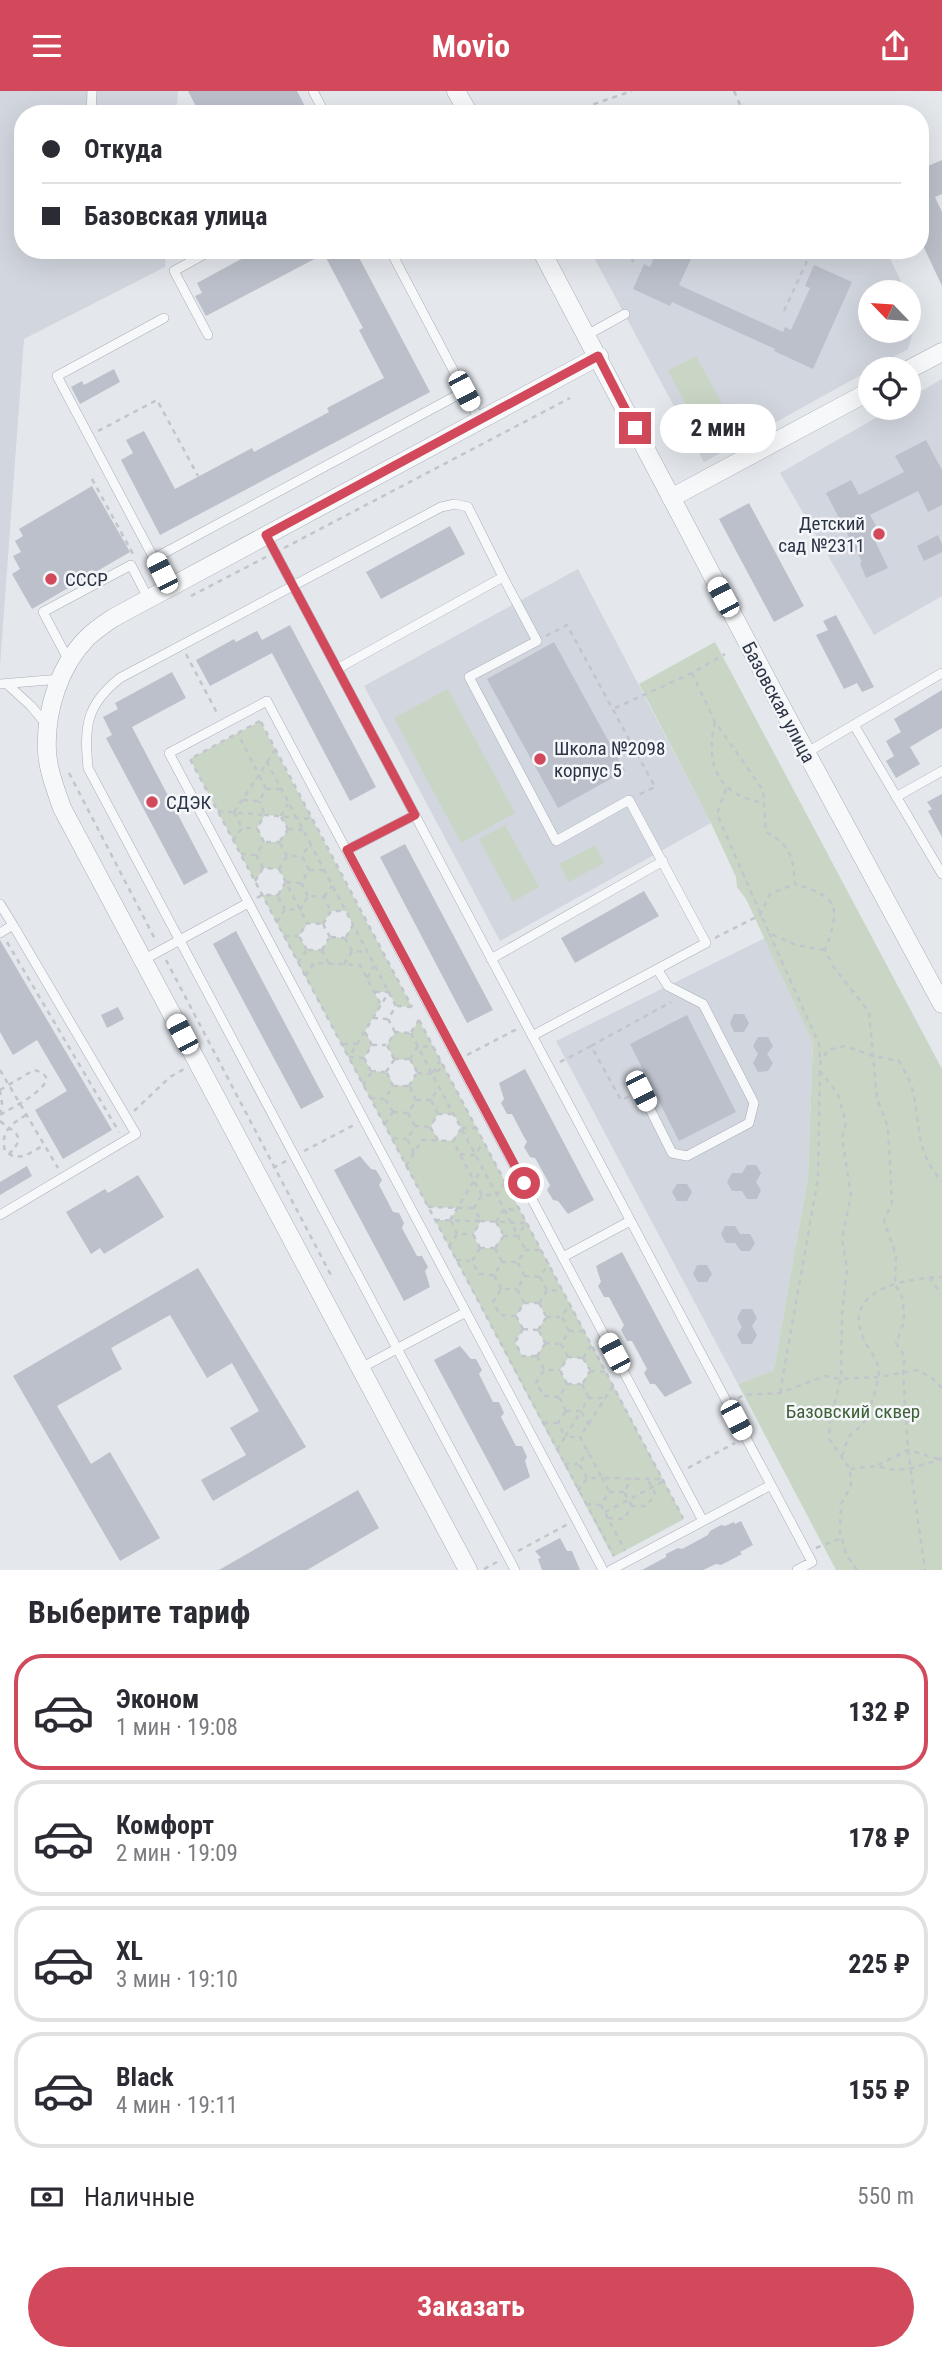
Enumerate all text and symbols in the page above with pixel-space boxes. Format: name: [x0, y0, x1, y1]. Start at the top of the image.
icon: menu: [28, 27, 66, 65]
text: Movio: [432, 27, 510, 65]
icon: share: [876, 27, 914, 65]
text: Откуда: [84, 134, 162, 164]
text: Базовская улица: [84, 201, 268, 231]
north arrow: [858, 280, 920, 343]
map controls: [858, 280, 921, 420]
button: locate: [858, 357, 921, 420]
car: [445, 368, 484, 414]
callout: 2 мин: [660, 403, 775, 453]
route end: [619, 412, 651, 444]
text: 2 мин: [690, 415, 746, 442]
place label: Детский сад №2311: [778, 512, 865, 557]
marker: Детский сад №2311: [871, 526, 887, 542]
car: [144, 550, 181, 596]
place label: СССР: [65, 568, 108, 591]
marker: СССР: [43, 571, 59, 587]
car: [704, 574, 743, 620]
street label: Базовская улица: [737, 638, 820, 767]
place label: Школа №2098 корпус 5: [554, 737, 665, 782]
marker: Школа №2098 корпус 5: [532, 751, 548, 767]
place label: СДЭК: [166, 791, 212, 814]
marker: СДЭК: [144, 794, 160, 810]
car: [163, 1011, 202, 1057]
car: [623, 1068, 660, 1114]
route start: [508, 1167, 540, 1199]
car: [595, 1330, 634, 1376]
car: [717, 1397, 756, 1443]
park label: Базовский сквер: [786, 1400, 920, 1423]
text: Выберите тариф: [28, 1593, 250, 1631]
icon: car: [32, 1681, 95, 1744]
text: Эконом: [116, 1684, 199, 1714]
text: 132 ₽: [848, 1697, 910, 1727]
text: 1 мин · 19:08: [116, 1714, 238, 1741]
icon: car: [32, 1807, 95, 1870]
text: Комфорт: [116, 1810, 214, 1840]
text: 178 ₽: [848, 1823, 910, 1853]
text: 2 мин · 19:09: [116, 1840, 238, 1867]
icon: car: [32, 1933, 95, 1996]
text: XL: [116, 1936, 143, 1966]
text: 225 ₽: [848, 1949, 910, 1979]
text: 3 мин · 19:10: [116, 1966, 238, 1993]
icon: car: [32, 2059, 95, 2122]
text: Black: [116, 2062, 174, 2092]
text: 155 ₽: [848, 2075, 910, 2105]
text: 4 мин · 19:11: [116, 2092, 238, 2119]
icon: cash: [28, 2178, 66, 2216]
text: Наличные: [84, 2182, 195, 2212]
text: 550 m: [857, 2183, 914, 2210]
button: Заказать: [28, 2267, 914, 2347]

